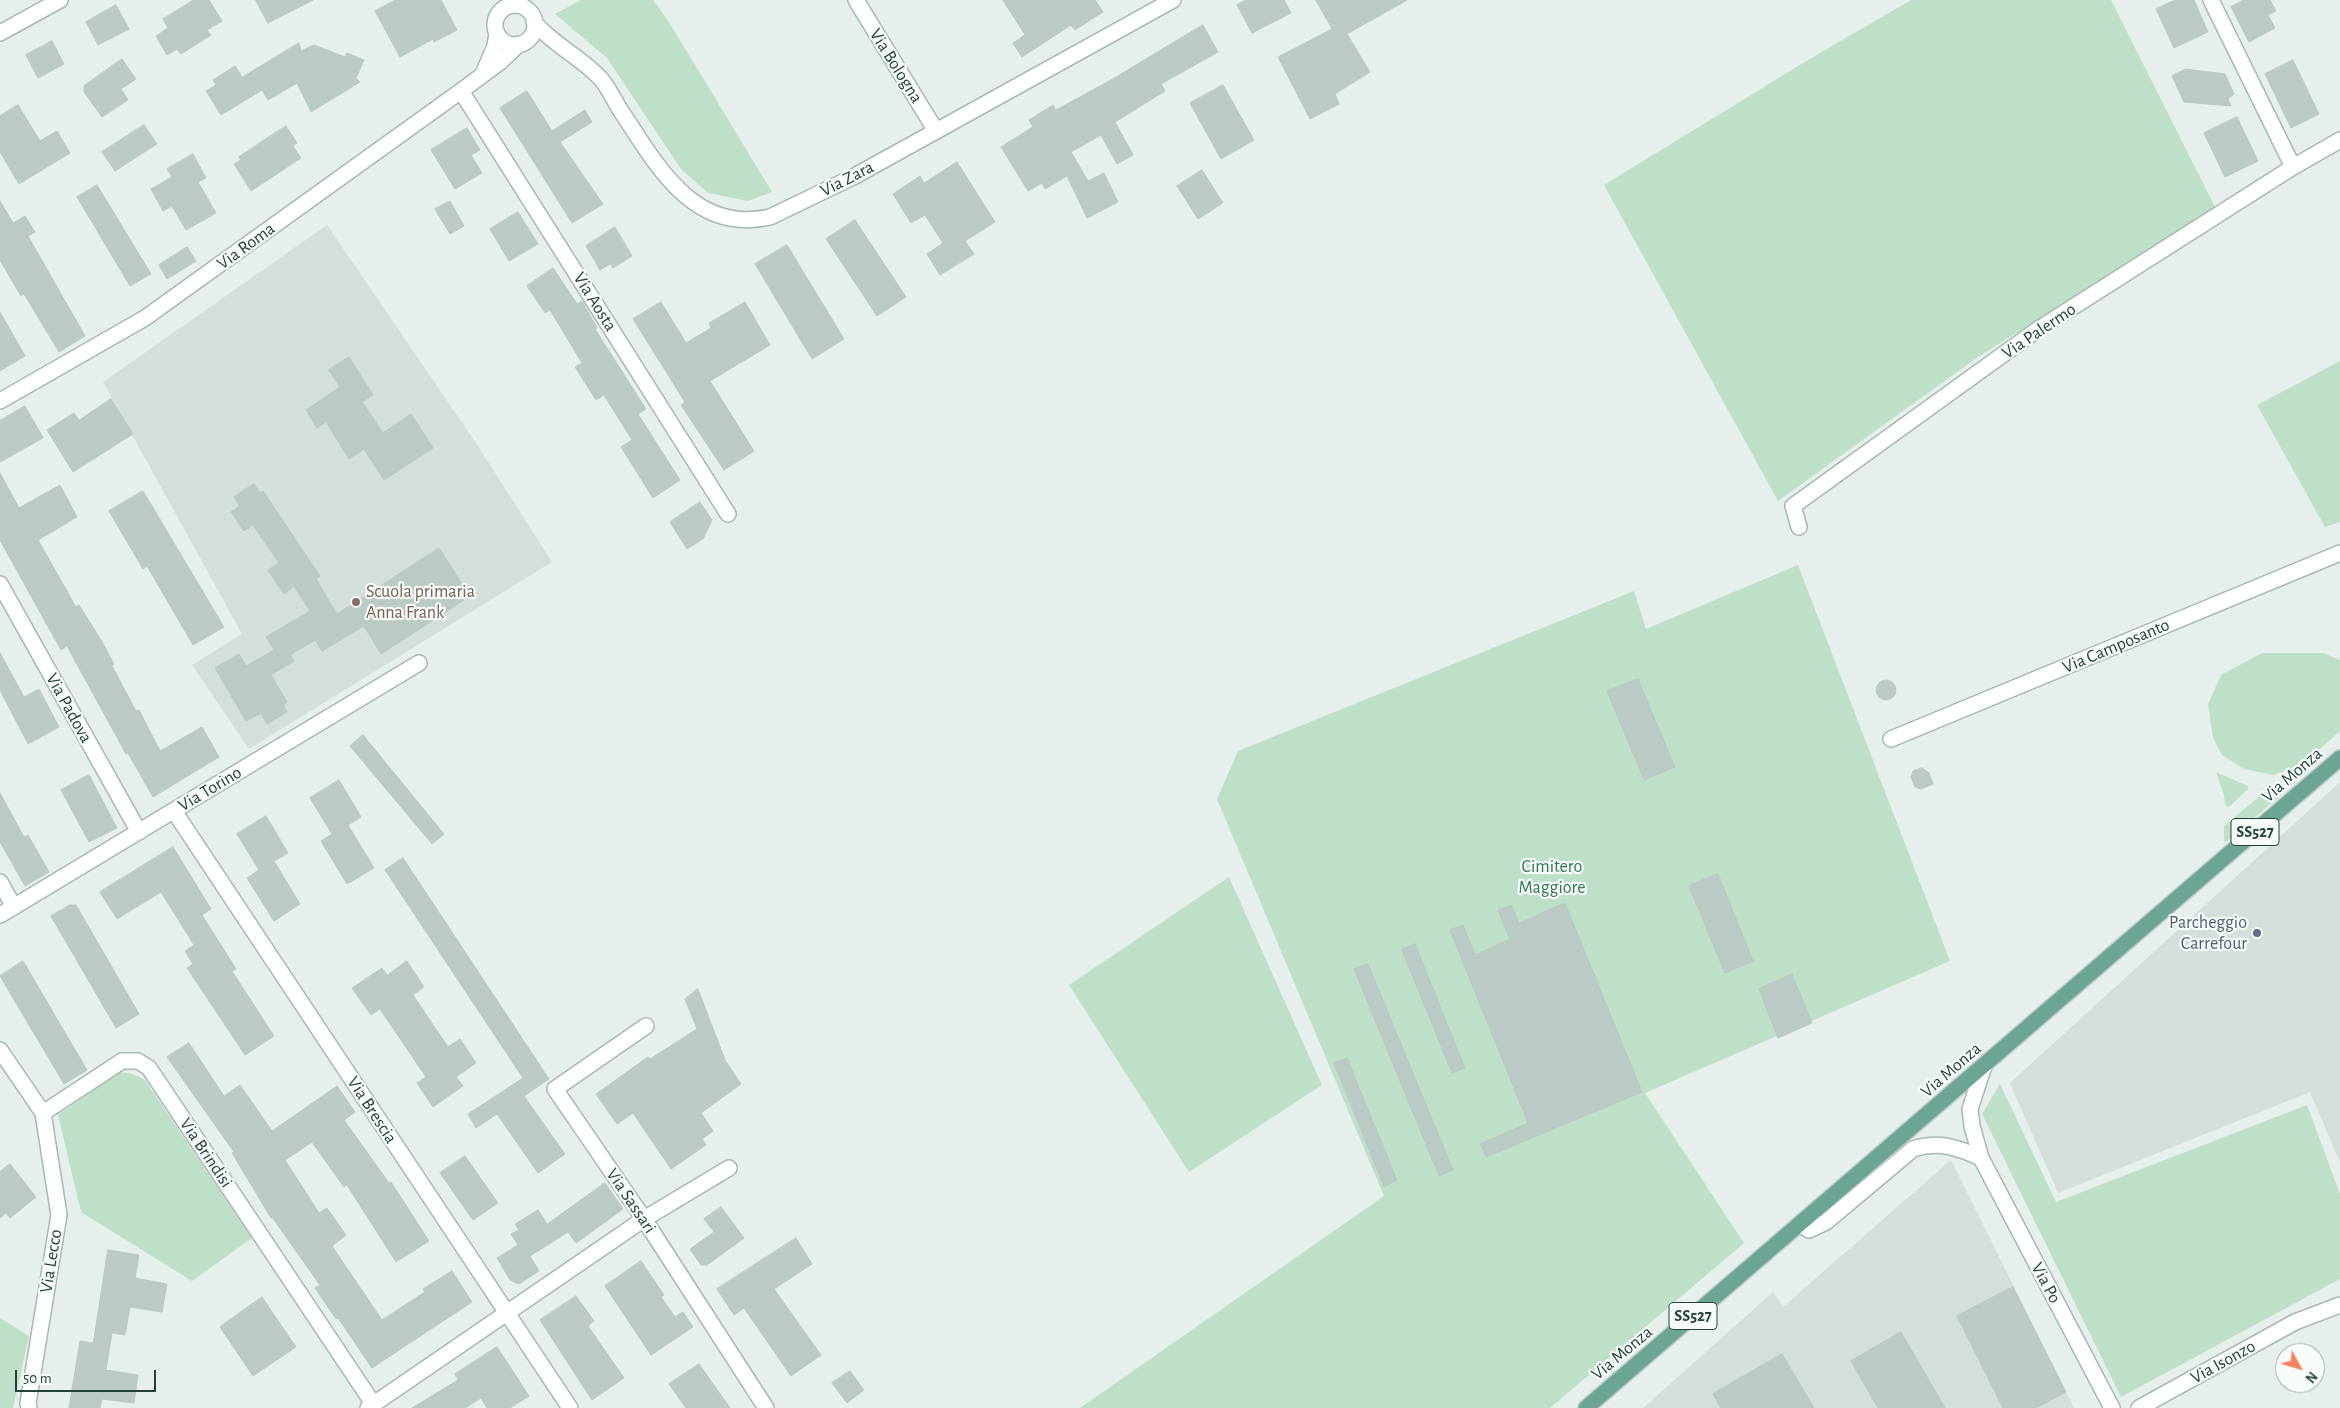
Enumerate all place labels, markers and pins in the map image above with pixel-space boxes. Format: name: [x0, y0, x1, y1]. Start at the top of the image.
place label: Scuola primaria Anna Frank: [366, 581, 475, 624]
marker: Scuola primaria Anna Frank: [350, 596, 362, 608]
place label: Parcheggio Carrefour: [2169, 912, 2247, 954]
marker: Parcheggio Carrefour: [2251, 927, 2263, 939]

